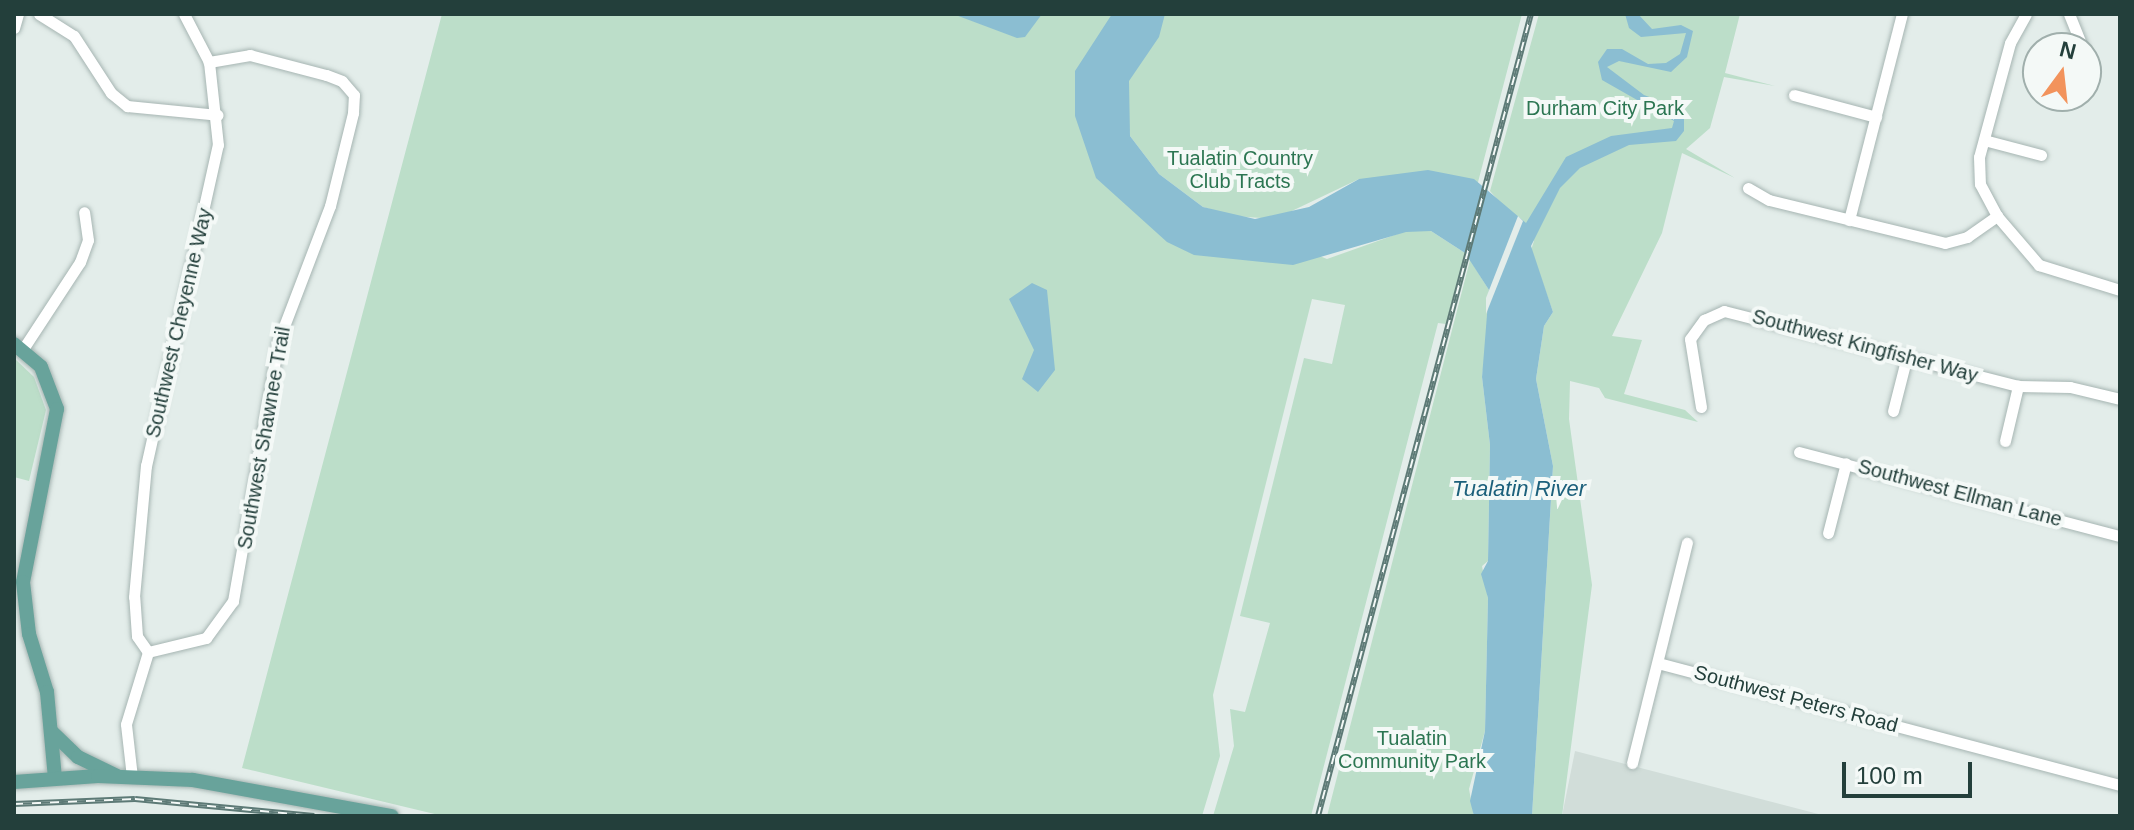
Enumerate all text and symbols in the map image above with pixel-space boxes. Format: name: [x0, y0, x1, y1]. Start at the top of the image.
north arrow: [2022, 32, 2102, 112]
text: N: [2057, 36, 2079, 64]
park label: Durham City Park: [1526, 96, 1684, 120]
park label: Tualatin Country Club Tracts: [1167, 147, 1313, 194]
street label: Southwest Cheyenne Way: [141, 206, 217, 440]
street label: Southwest Kingfisher Way: [1750, 304, 1980, 388]
street label: Southwest Shawnee Trail: [233, 325, 295, 551]
street label: Southwest Ellman Lane: [1855, 454, 2065, 532]
water label: Tualatin River: [1452, 476, 1586, 502]
street label: Southwest Peters Road: [1691, 660, 1901, 738]
park label: Tualatin Community Park: [1338, 726, 1486, 773]
scale bar: [1846, 746, 1976, 796]
text: 100 m: [1856, 762, 1923, 789]

